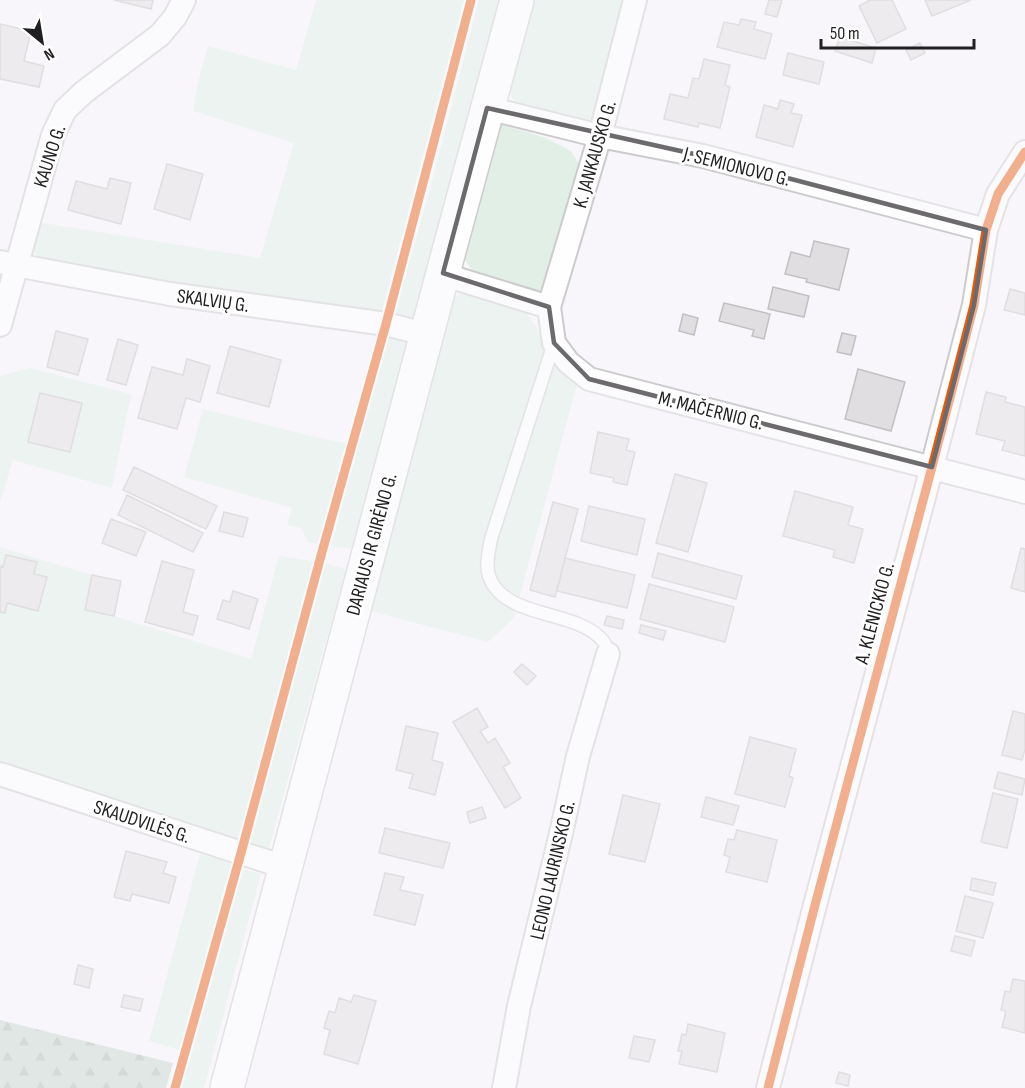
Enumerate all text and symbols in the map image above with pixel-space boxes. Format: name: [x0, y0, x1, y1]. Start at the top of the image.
north arrow: [12, 12, 72, 72]
scale bar: [821, 12, 974, 50]
text: 50 m: [830, 23, 860, 44]
text: N: [40, 43, 57, 64]
street label: K. JANKAUSKO G.: [568, 98, 622, 211]
street label: KAUNO G.: [29, 122, 71, 191]
street label: J. SEMIONOVO G.: [680, 142, 793, 192]
street label: SKALVIŲ G.: [175, 284, 250, 318]
street label: M. MAČERNIO G.: [656, 386, 766, 436]
street label: DARIAUS IR GIRĖNO G.: [341, 470, 403, 618]
street label: A. KLENICKIO G.: [850, 560, 900, 668]
street label: SKAUDVILĖS G.: [90, 795, 193, 849]
street label: LEONO LAURINSKO G.: [525, 798, 581, 942]

